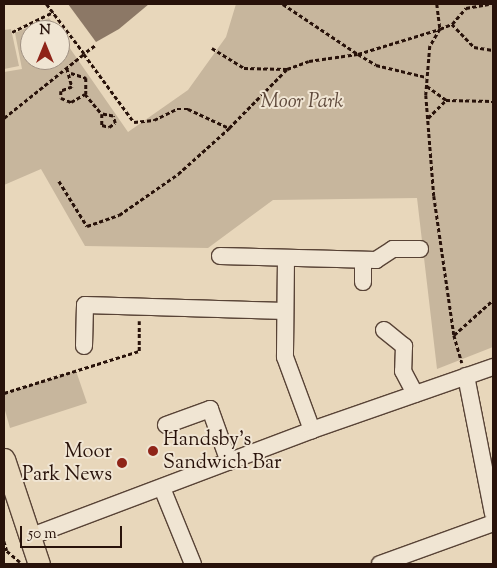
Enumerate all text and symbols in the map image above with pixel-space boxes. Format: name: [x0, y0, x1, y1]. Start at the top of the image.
north arrow: [20, 20, 70, 70]
text: N: [39, 21, 51, 41]
park label: Moor Park: [261, 90, 343, 114]
place label: Handsby's Sandwich Bar: [163, 428, 281, 475]
place label: Moor Park News: [22, 440, 112, 487]
marker: Handsby's Sandwich Bar: [147, 445, 159, 457]
marker: Moor Park News: [116, 457, 128, 469]
scale bar: [22, 516, 125, 548]
text: 50 m: [28, 524, 57, 545]

